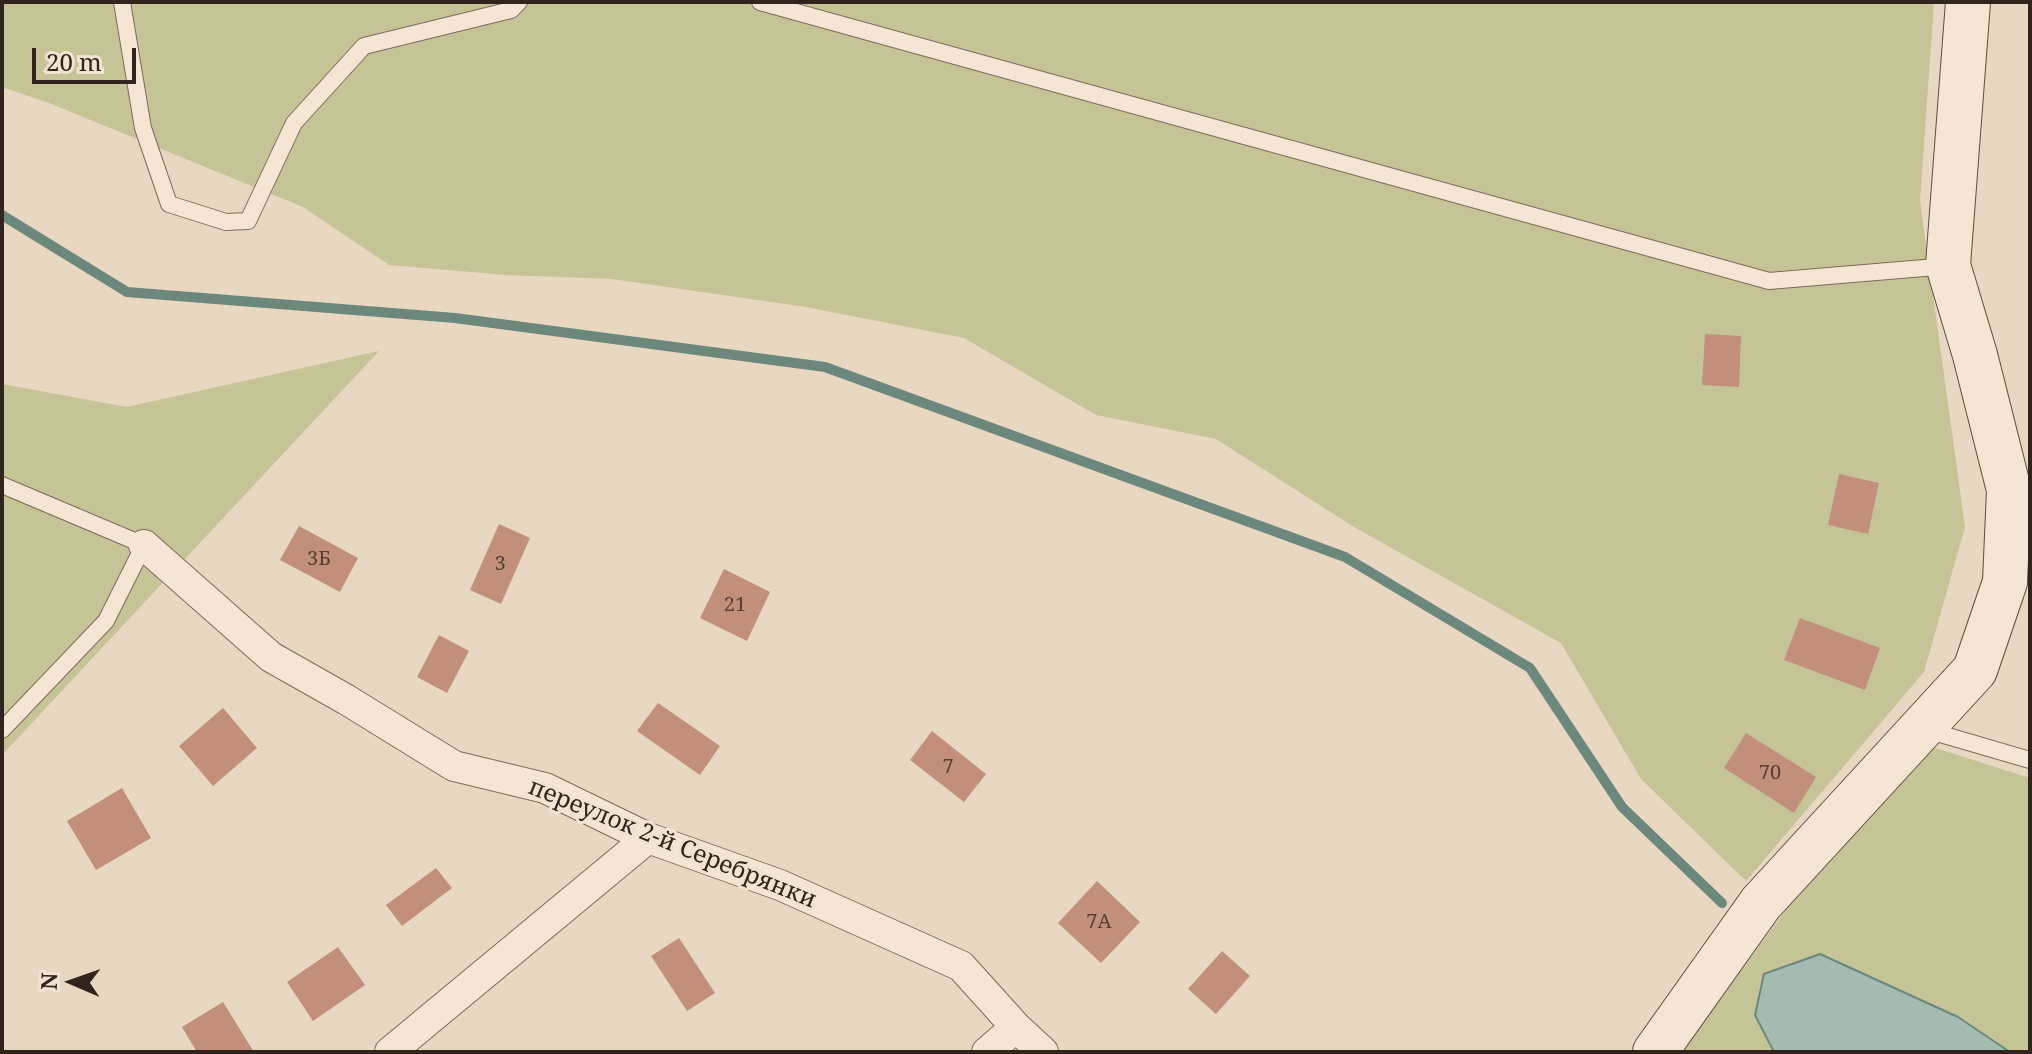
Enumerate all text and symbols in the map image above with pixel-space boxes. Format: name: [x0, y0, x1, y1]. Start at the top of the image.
scale bar: [36, 32, 140, 82]
text: 20 m: [46, 45, 102, 78]
house number: 3Б: [307, 547, 331, 571]
house number: 3: [494, 552, 506, 576]
house number: 21: [724, 593, 746, 617]
house number: 7: [942, 755, 954, 779]
house number: 70: [1759, 761, 1781, 785]
street label: переулок 2-й Серебрянки: [524, 773, 820, 915]
house number: 7А: [1086, 910, 1112, 934]
north arrow: [32, 942, 112, 1022]
text: N: [33, 972, 63, 990]

